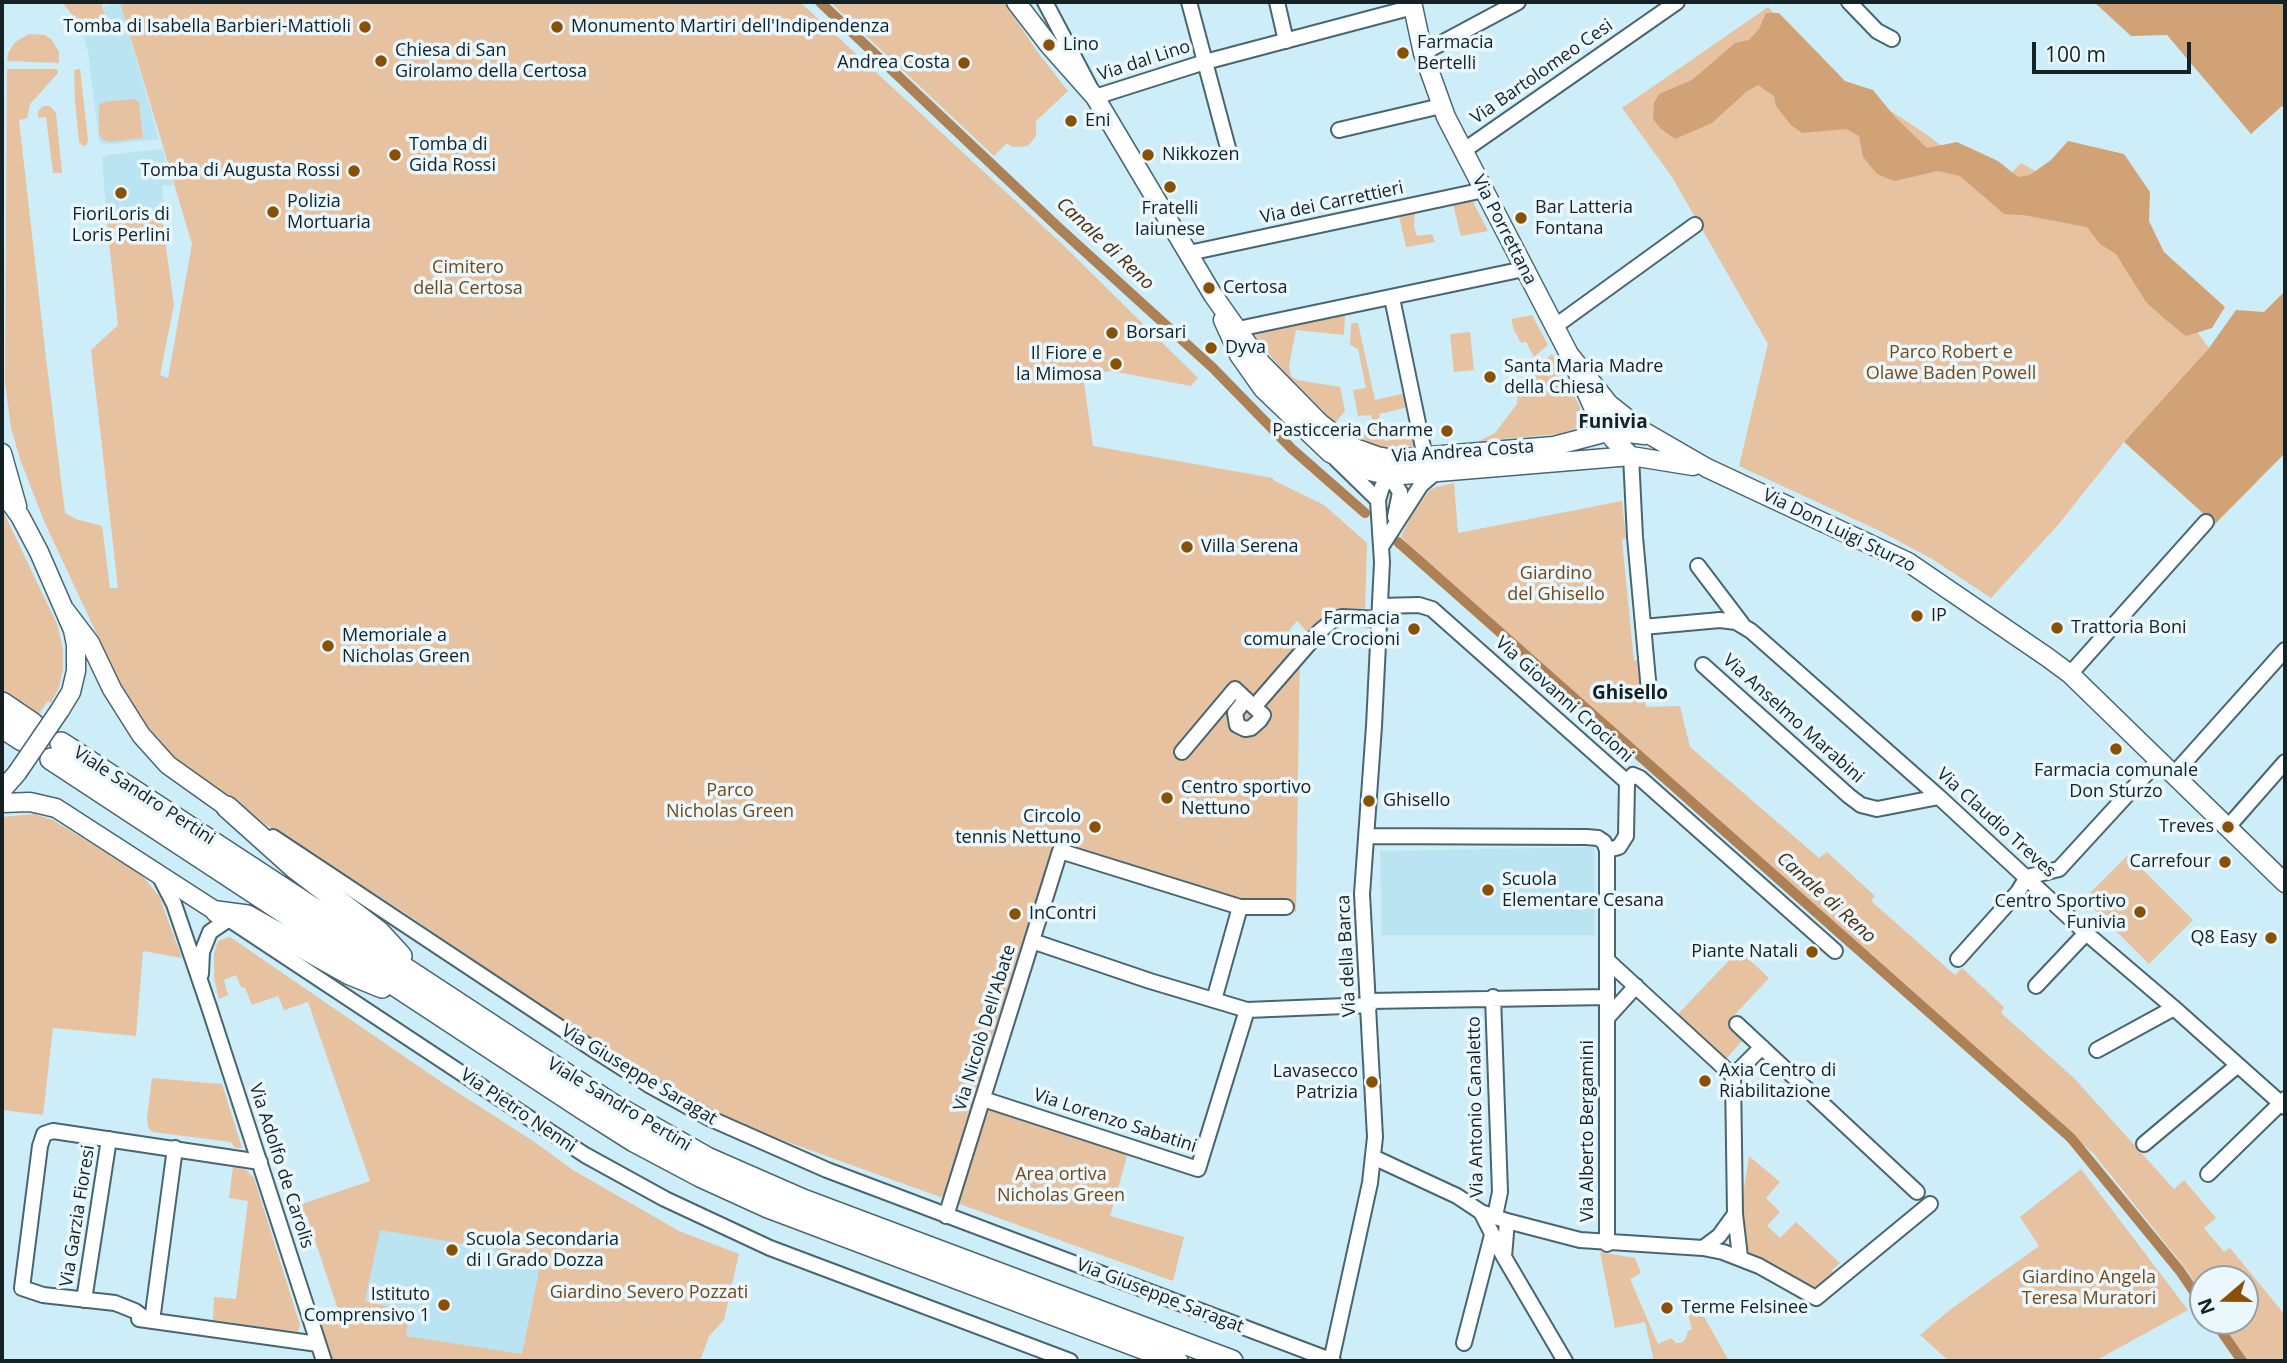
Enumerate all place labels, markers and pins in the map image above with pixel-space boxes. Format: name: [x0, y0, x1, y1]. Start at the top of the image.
place label: Tomba di Isabella Barbieri-Mattioli: [63, 16, 351, 38]
place label: Monumento Martiri dell'Indipendenza: [571, 16, 889, 38]
marker: Tomba di Isabella Barbieri-Mattioli: [357, 19, 373, 35]
marker: Monumento Martiri dell'Indipendenza: [549, 19, 565, 35]
place label: Farmacia Bertelli: [1417, 32, 1493, 74]
place label: Lino: [1063, 34, 1099, 56]
marker: Lino: [1041, 37, 1057, 53]
place label: Chiesa di San Girolamo della Certosa: [395, 40, 587, 82]
marker: Farmacia Bertelli: [1395, 45, 1411, 61]
place label: Andrea Costa: [837, 52, 950, 74]
marker: Chiesa di San Girolamo della Certosa: [373, 53, 389, 69]
marker: Andrea Costa: [956, 55, 972, 71]
place label: Eni: [1085, 110, 1111, 132]
marker: Eni: [1063, 113, 1079, 129]
place label: Tomba di Gida Rossi: [409, 134, 496, 176]
place label: Nikkozen: [1162, 144, 1239, 166]
marker: Tomba di Gida Rossi: [387, 147, 403, 163]
marker: Nikkozen: [1140, 147, 1156, 163]
place label: Tomba di Augusta Rossi: [140, 160, 340, 182]
marker: Tomba di Augusta Rossi: [346, 163, 362, 179]
marker: Fratelli Iaiunese: [1162, 179, 1178, 195]
marker: FioriLoris di Loris Perlini: [113, 185, 129, 201]
place label: Polizia Mortuaria: [287, 191, 371, 234]
place label: Bar Latteria Fontana: [1535, 197, 1633, 240]
place label: Fratelli Iaiunese: [1135, 198, 1205, 241]
place label: FioriLoris di Loris Perlini: [72, 204, 170, 246]
marker: Polizia Mortuaria: [265, 204, 281, 220]
marker: Bar Latteria Fontana: [1513, 210, 1529, 226]
place label: Certosa: [1223, 277, 1288, 299]
marker: Certosa: [1201, 280, 1217, 296]
place label: Borsari: [1126, 322, 1186, 344]
marker: Borsari: [1104, 325, 1120, 341]
place label: Dyva: [1225, 337, 1266, 359]
marker: Dyva: [1203, 340, 1219, 356]
place label: Il Fiore e la Mimosa: [1016, 343, 1102, 386]
marker: Il Fiore e la Mimosa: [1108, 356, 1124, 372]
place label: Santa Maria Madre della Chiesa: [1504, 356, 1663, 398]
marker: Santa Maria Madre della Chiesa: [1482, 369, 1498, 385]
place label: Pasticceria Charme: [1272, 420, 1433, 442]
marker: Pasticceria Charme: [1439, 423, 1455, 439]
place label: Villa Serena: [1201, 536, 1299, 558]
marker: Villa Serena: [1179, 539, 1195, 555]
place label: IP: [1931, 605, 1947, 627]
place label: Farmacia comunale Crocioni: [1243, 608, 1400, 650]
marker: IP: [1909, 608, 1925, 624]
place label: Trattoria Boni: [2071, 617, 2187, 639]
marker: Trattoria Boni: [2049, 620, 2065, 636]
marker: Farmacia comunale Crocioni: [1406, 621, 1422, 637]
place label: Memoriale a Nicholas Green: [342, 625, 470, 668]
marker: Memoriale a Nicholas Green: [320, 638, 336, 654]
marker: Farmacia comunale Don Sturzo: [2108, 741, 2124, 757]
place label: Farmacia comunale Don Sturzo: [2034, 760, 2198, 802]
place label: Centro sportivo Nettuno: [1181, 777, 1311, 820]
marker: Centro sportivo Nettuno: [1159, 790, 1175, 806]
place label: Ghisello: [1383, 790, 1450, 812]
marker: Ghisello: [1361, 793, 1377, 809]
place label: Circolo tennis Nettuno: [955, 806, 1081, 848]
place label: Treves: [2159, 816, 2214, 838]
marker: Circolo tennis Nettuno: [1087, 819, 1103, 835]
marker: Treves: [2220, 819, 2236, 835]
place label: Carrefour: [2130, 851, 2211, 873]
marker: Carrefour: [2217, 854, 2233, 870]
place label: Scuola Elementare Cesana: [1502, 869, 1664, 912]
marker: Scuola Elementare Cesana: [1480, 882, 1496, 898]
place label: Centro Sportivo Funivia: [1994, 891, 2126, 934]
place label: InContri: [1029, 903, 1097, 925]
marker: Centro Sportivo Funivia: [2132, 904, 2148, 920]
marker: InContri: [1007, 906, 1023, 922]
place label: Q8 Easy: [2190, 927, 2257, 949]
marker: Q8 Easy: [2263, 930, 2279, 946]
place label: Piante Natali: [1691, 941, 1798, 963]
marker: Piante Natali: [1804, 944, 1820, 960]
place label: Axia Centro di Riabilitazione: [1719, 1060, 1836, 1102]
place label: Lavasecco Patrizia: [1273, 1061, 1358, 1104]
marker: Axia Centro di Riabilitazione: [1697, 1073, 1713, 1089]
marker: Lavasecco Patrizia: [1364, 1074, 1380, 1090]
place label: Scuola Secondaria di I Grado Dozza: [466, 1229, 619, 1272]
marker: Scuola Secondaria di I Grado Dozza: [444, 1242, 460, 1258]
place label: Istituto Comprensivo 1: [304, 1284, 430, 1326]
marker: Istituto Comprensivo 1: [436, 1297, 452, 1313]
place label: Terme Felsinee: [1681, 1297, 1808, 1319]
marker: Terme Felsinee: [1659, 1300, 1675, 1316]

